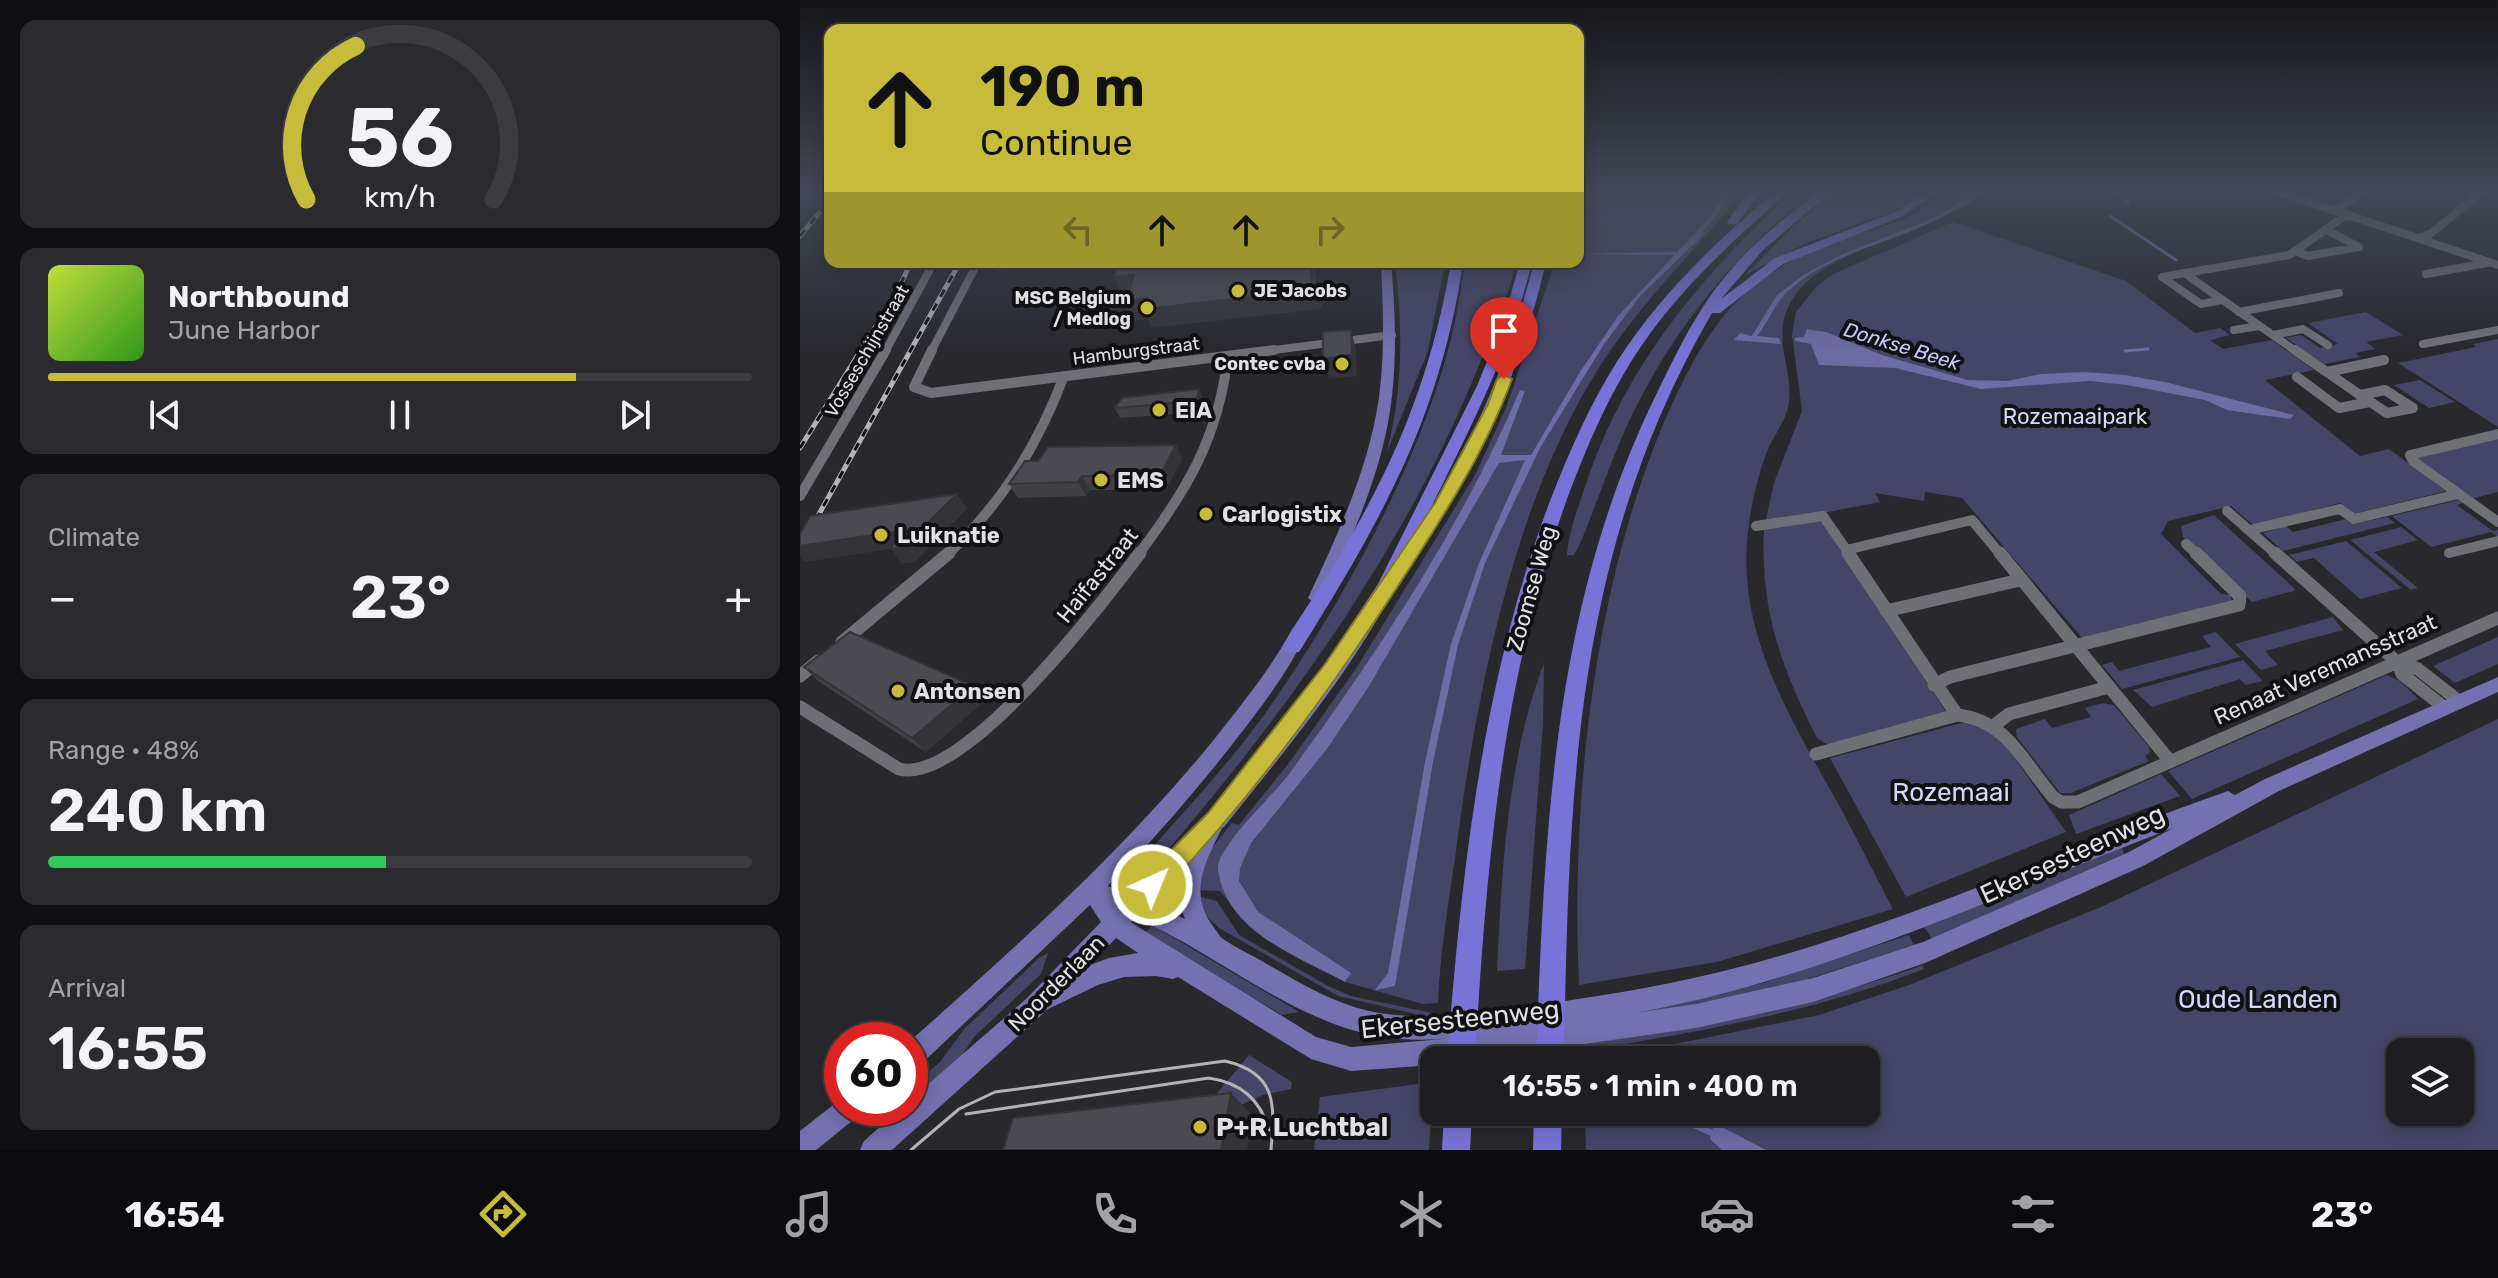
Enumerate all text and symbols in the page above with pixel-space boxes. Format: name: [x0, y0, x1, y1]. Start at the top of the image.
text: 190 m: [980, 54, 1145, 120]
icon: ahead: [848, 56, 952, 160]
text: 56: [346, 88, 454, 187]
text: Continue: [980, 121, 1133, 164]
text: km/h: [364, 180, 436, 214]
icon: left: [1056, 208, 1100, 252]
icon: ahead: [1140, 208, 1184, 252]
icon: ahead: [1224, 208, 1268, 252]
icon: right: [1308, 208, 1352, 252]
text: Northbound: [168, 279, 350, 315]
place label: JE Jacobs: [1254, 280, 1347, 302]
street label: Vosseschijnstraat: [820, 281, 914, 421]
marker: JE Jacobs: [1229, 282, 1247, 300]
place label: MSC Belgium / Medlog: [1015, 287, 1131, 330]
pin: [1470, 297, 1538, 379]
marker: MSC Belgium / Medlog: [1138, 299, 1156, 317]
icon: arrive: [1482, 309, 1526, 353]
text: June Harbor: [168, 315, 320, 346]
water label: Donkse Beek: [1841, 317, 1964, 375]
street label: Hamburgstraat: [1071, 332, 1201, 370]
place label: Contec cvba: [1214, 353, 1326, 375]
marker: Contec cvba: [1333, 355, 1351, 373]
icon: previous: [143, 393, 187, 437]
icon: pause: [378, 393, 422, 437]
icon: next: [613, 393, 657, 437]
place label: EIA: [1175, 397, 1212, 424]
marker: EIA: [1150, 401, 1168, 419]
park label: Rozemaaipark: [2003, 403, 2148, 430]
place label: EMS: [1117, 467, 1164, 494]
marker: EMS: [1092, 471, 1110, 489]
place label: Carlogistix: [1222, 501, 1342, 528]
marker: Carlogistix: [1197, 505, 1215, 523]
text: Climate: [48, 522, 140, 553]
place label: Luiknatie: [897, 522, 1000, 549]
street label: Haïfastraat: [1051, 522, 1144, 628]
street label: Zoomse Weg: [1501, 522, 1562, 654]
marker: Luiknatie: [872, 526, 890, 544]
text: 23°: [350, 562, 451, 633]
text: −: [48, 572, 77, 624]
text: +: [725, 572, 752, 624]
street label: Renaat Veremansstraat: [2210, 608, 2441, 731]
place label: Antonsen: [914, 678, 1021, 705]
marker: Antonsen: [889, 682, 907, 700]
text: Range · 48%: [48, 735, 199, 766]
text: 240 km: [48, 775, 268, 846]
park label: Rozemaai: [1892, 777, 2010, 808]
street label: Ekersesteenweg: [1975, 798, 2169, 911]
position arrow: [1110, 843, 1194, 927]
street label: Noorderlaan: [1002, 929, 1110, 1037]
text: Arrival: [48, 973, 126, 1004]
park label: Oude Landen: [2178, 984, 2338, 1015]
street label: Ekersesteenweg: [1359, 994, 1561, 1045]
text: 16:55: [48, 1013, 208, 1084]
speed limit sign: 60: [824, 1022, 928, 1126]
map controls: [2386, 1038, 2474, 1126]
button: layers: [2386, 1038, 2474, 1126]
text: 16:55 · 1 min · 400 m: [1502, 1068, 1798, 1104]
place label: P+R Luchtbal: [1216, 1112, 1388, 1143]
marker: P+R Luchtbal: [1191, 1118, 1209, 1136]
icon: directions: [475, 1186, 531, 1242]
icon: music: [781, 1186, 837, 1242]
icon: phone: [1087, 1186, 1143, 1242]
icon: climate: [1393, 1186, 1449, 1242]
icon: car: [1699, 1186, 1755, 1242]
icon: filters: [2005, 1186, 2061, 1242]
text: 16:54: [125, 1193, 225, 1236]
text: 23°: [2311, 1193, 2373, 1236]

